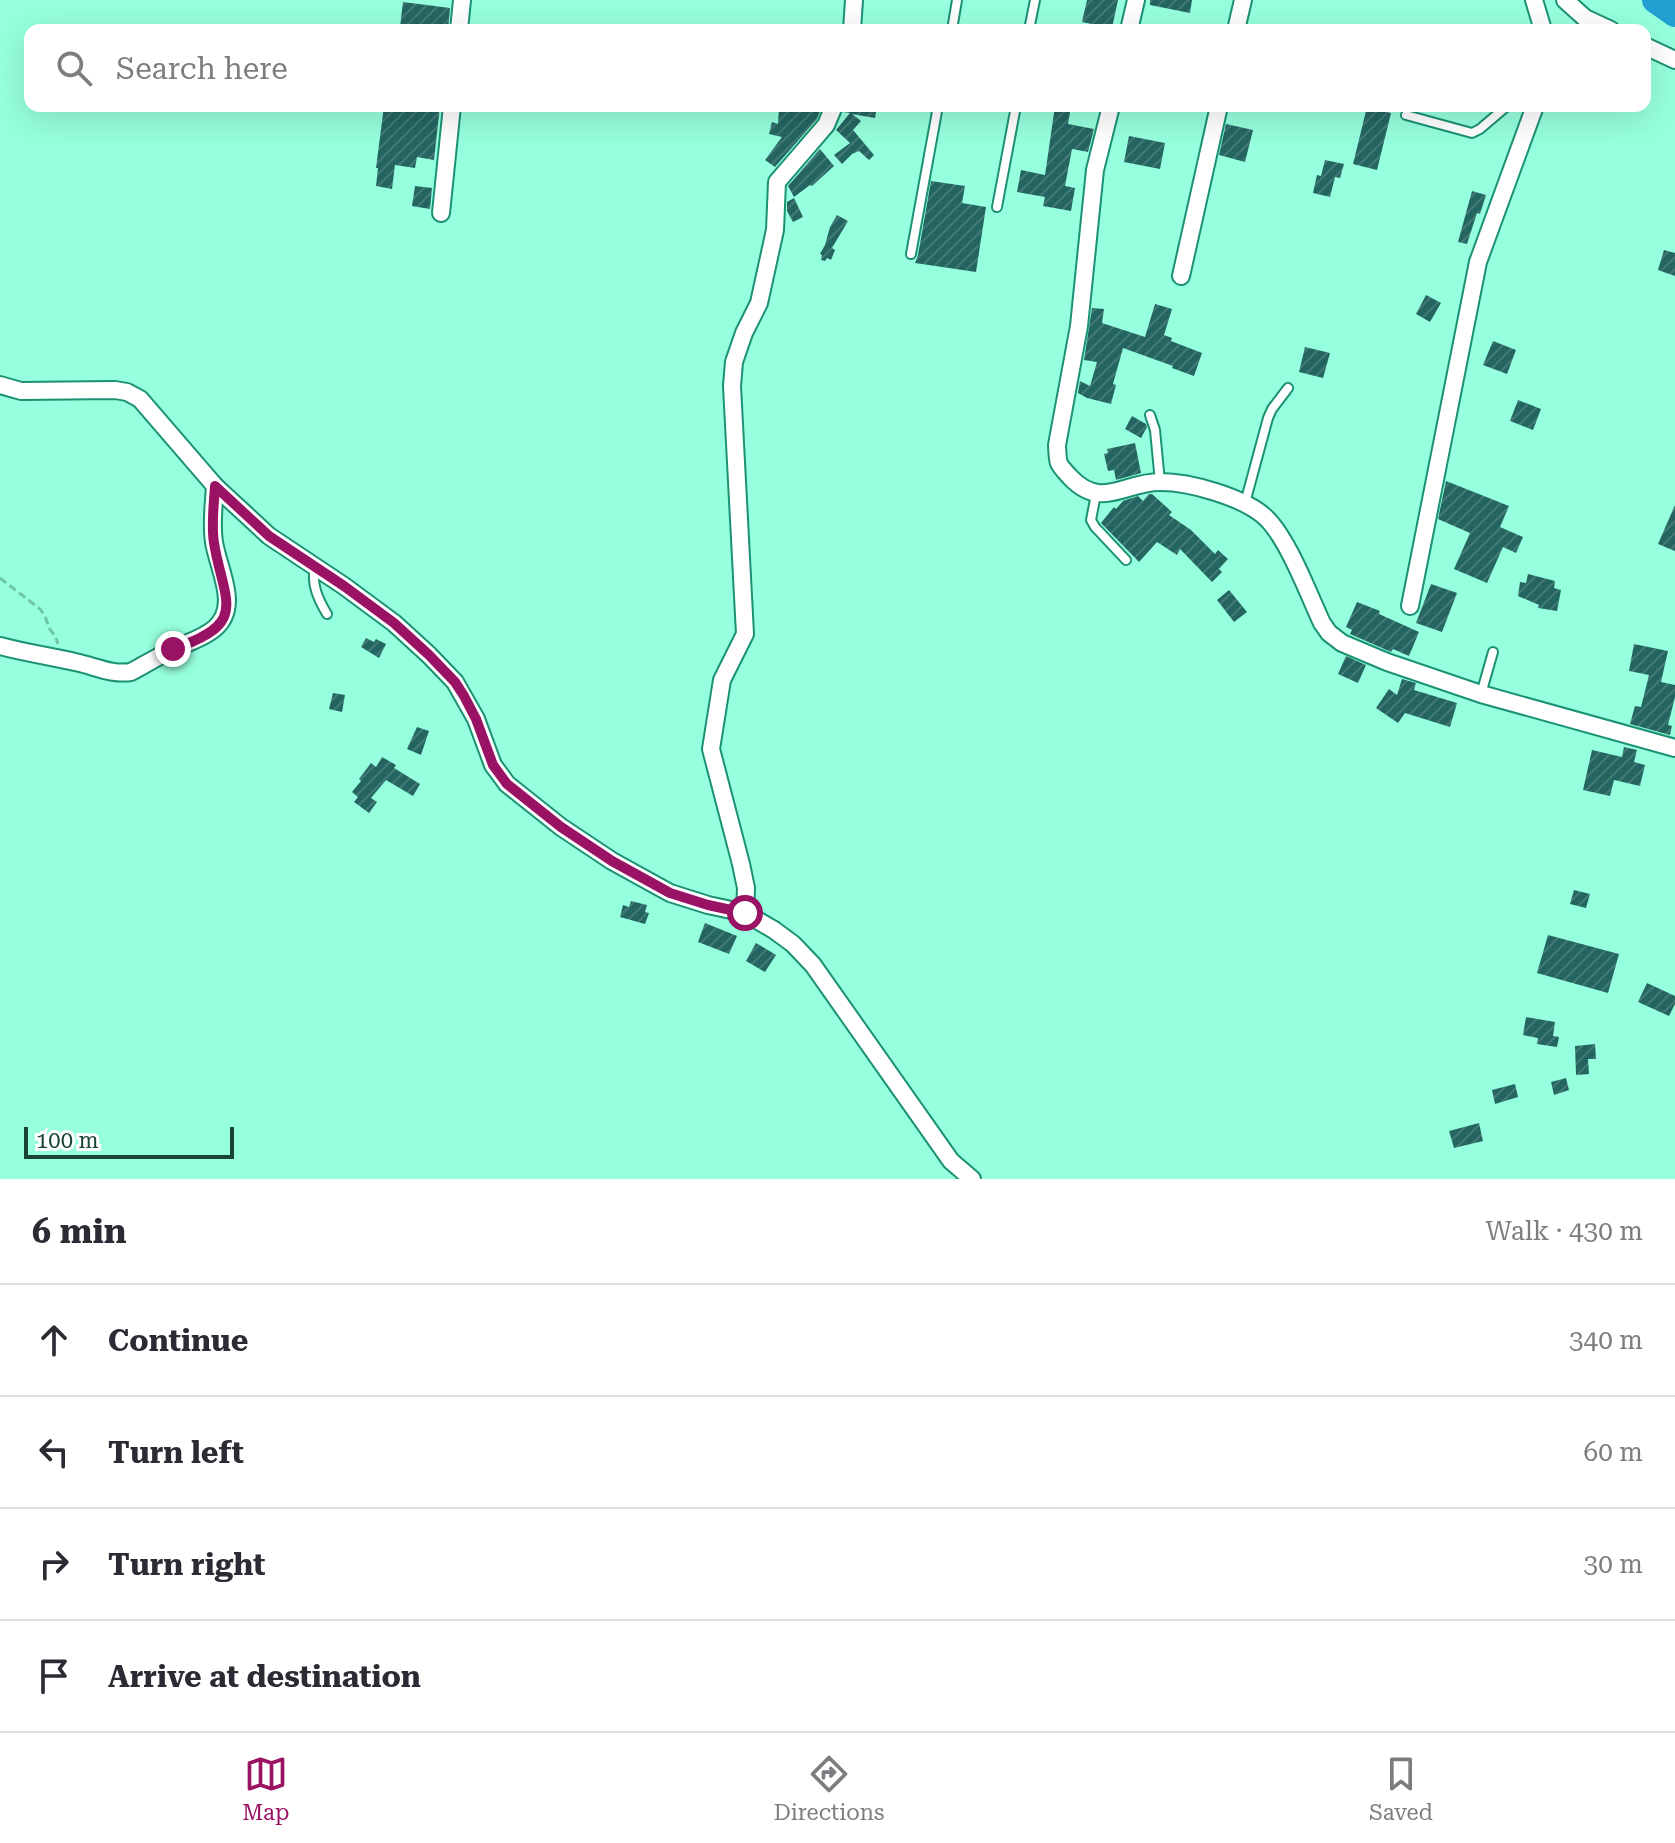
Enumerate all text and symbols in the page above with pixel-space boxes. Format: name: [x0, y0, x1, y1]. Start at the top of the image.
search box: [24, 24, 1651, 112]
icon: search: [52, 46, 96, 90]
text: Search here: [116, 51, 288, 86]
route end: [155, 631, 191, 667]
route start: [727, 895, 763, 931]
scale bar: [24, 1123, 234, 1159]
text: 100 m: [36, 1128, 99, 1153]
text: 6 min: [32, 1211, 127, 1251]
text: Walk · 430 m: [1485, 1216, 1643, 1246]
icon: ahead: [32, 1318, 76, 1362]
text: Continue: [108, 1323, 248, 1358]
text: 340 m: [1569, 1325, 1643, 1355]
icon: left: [32, 1430, 76, 1474]
text: Turn left: [108, 1435, 244, 1470]
text: 60 m: [1584, 1437, 1643, 1467]
icon: right: [32, 1542, 76, 1586]
text: Turn right: [108, 1547, 265, 1582]
text: 30 m: [1584, 1549, 1643, 1579]
icon: arrive: [32, 1654, 76, 1698]
text: Arrive at destination: [108, 1659, 421, 1694]
tab: Map: [242, 1752, 289, 1825]
tab: Directions: [774, 1752, 884, 1825]
tab: Saved: [1369, 1752, 1433, 1825]

